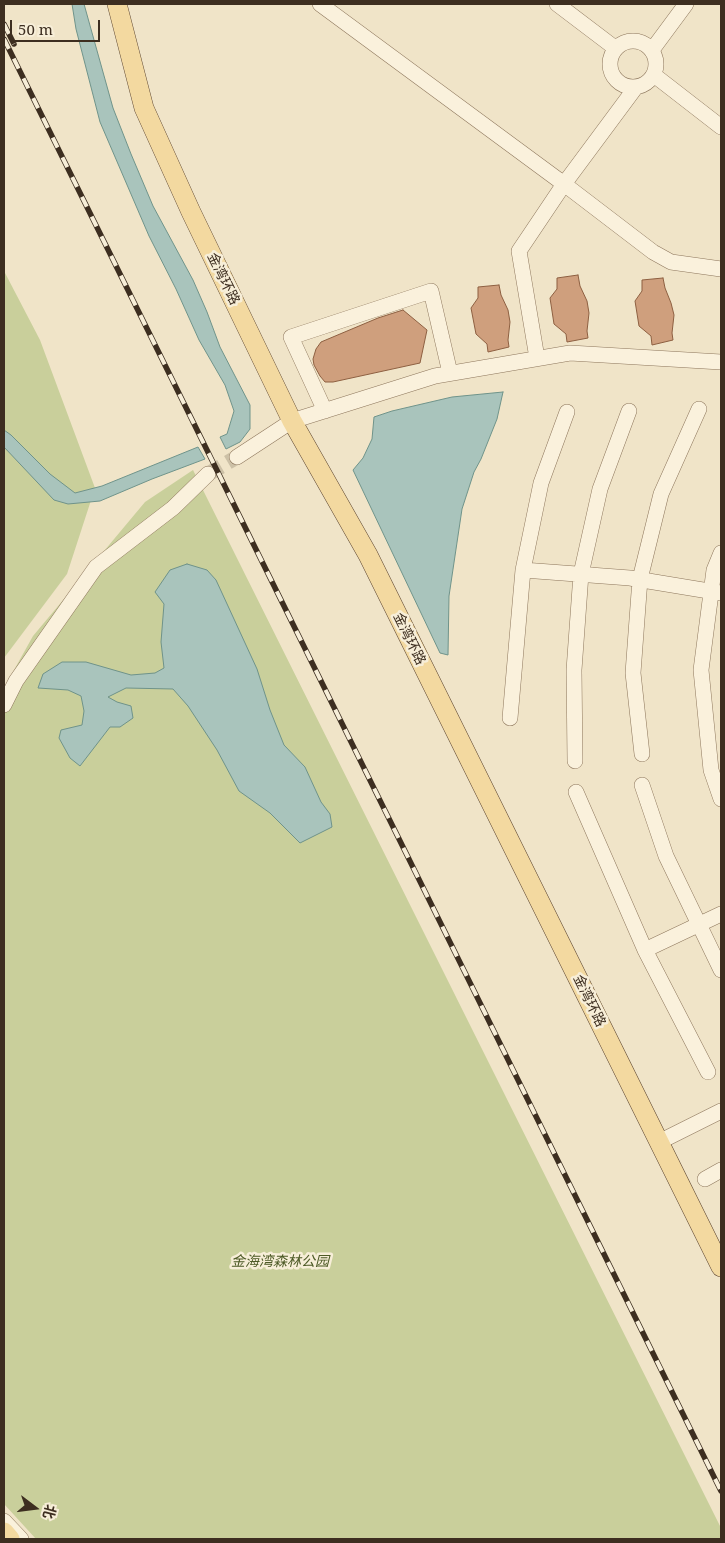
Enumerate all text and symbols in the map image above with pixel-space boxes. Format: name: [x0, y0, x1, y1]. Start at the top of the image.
scale bar: [12, 10, 102, 42]
text: 50 m: [18, 19, 53, 39]
street label: 金湾环路: [203, 250, 243, 308]
street label: 金湾环路: [389, 610, 429, 668]
street label: 金湾环路: [569, 972, 609, 1030]
park label: 金海湾森林公园: [231, 1254, 329, 1270]
north arrow: [10, 1483, 60, 1533]
text: 北: [39, 1503, 61, 1521]

